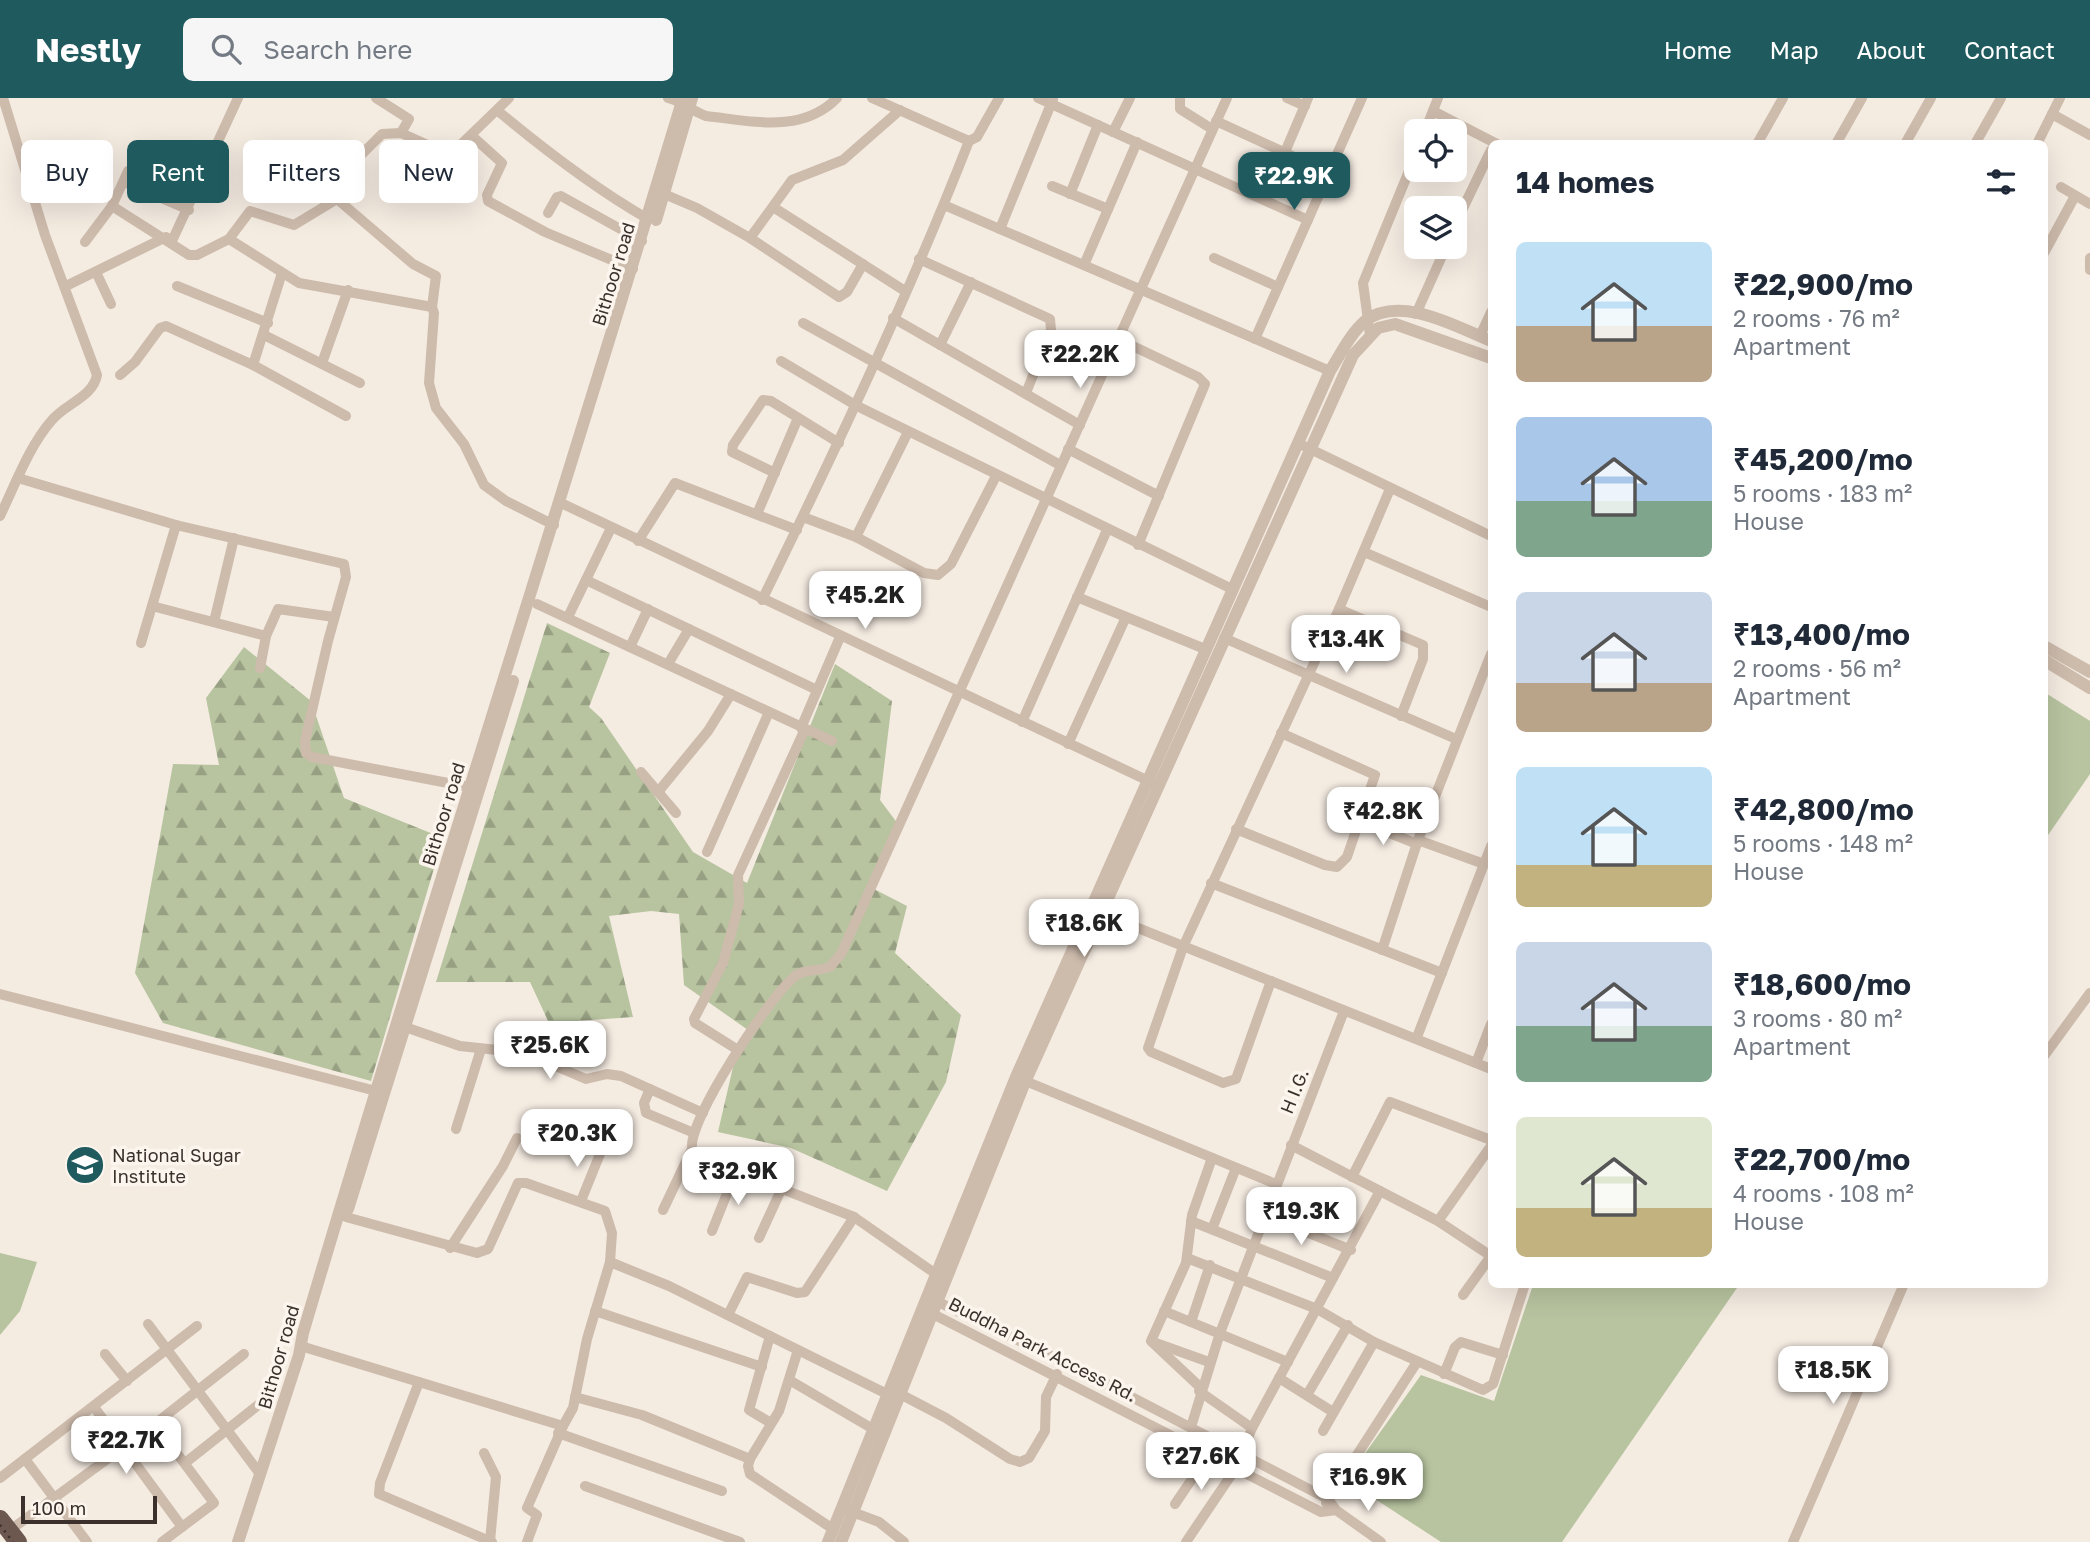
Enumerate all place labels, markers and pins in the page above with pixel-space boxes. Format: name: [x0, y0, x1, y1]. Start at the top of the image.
pin: ₹22.9K: [1237, 152, 1351, 212]
pin: ₹22.2K: [1023, 330, 1137, 390]
pin: ₹45.2K: [808, 572, 922, 631]
pin: ₹13.4K: [1289, 616, 1403, 675]
pin: ₹42.8K: [1326, 788, 1440, 847]
pin: ₹18.6K: [1027, 900, 1141, 959]
pin: ₹25.6K: [493, 1021, 607, 1081]
pin: ₹20.3K: [520, 1110, 634, 1169]
school or university icon: National Sugar Institute: [64, 1144, 106, 1186]
place label: National Sugar Institute: [112, 1144, 241, 1187]
pin: ₹32.9K: [681, 1148, 795, 1207]
pin: ₹19.3K: [1244, 1188, 1358, 1247]
pin: ₹18.5K: [1776, 1346, 1890, 1406]
pin: ₹22.7K: [69, 1416, 183, 1476]
pin: ₹27.6K: [1144, 1432, 1258, 1492]
pin: ₹16.9K: [1311, 1454, 1425, 1513]

